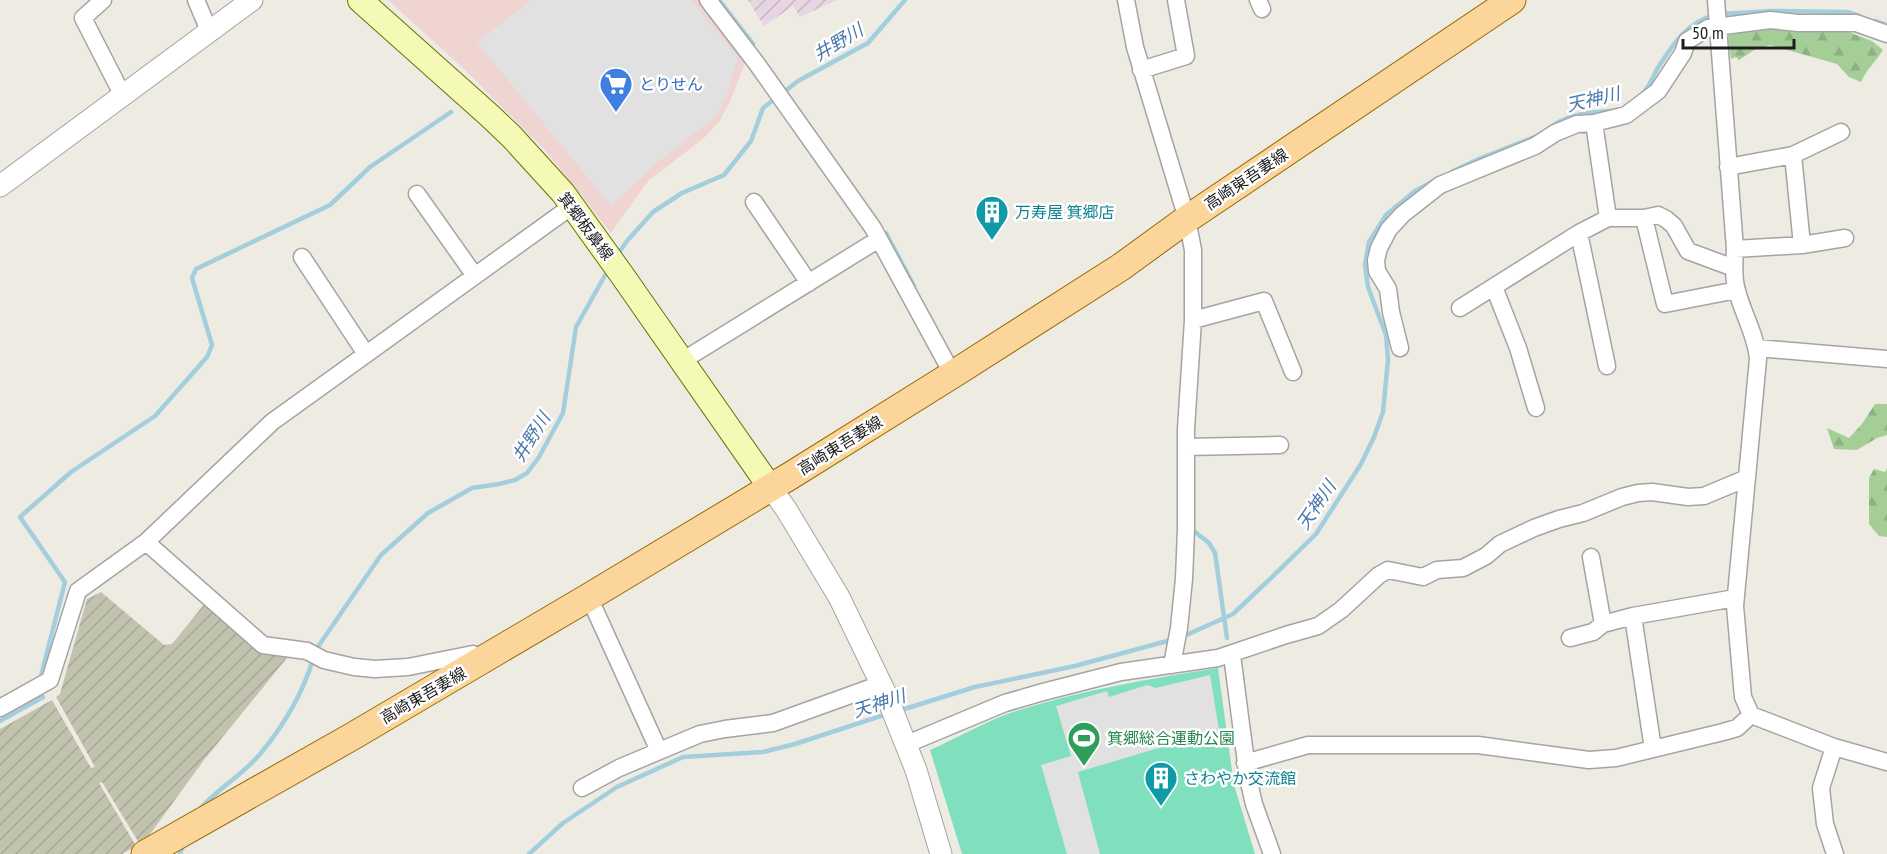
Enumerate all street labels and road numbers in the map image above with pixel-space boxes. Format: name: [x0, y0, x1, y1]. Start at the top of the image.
street label: 高崎東吾妻線: [1201, 144, 1291, 214]
street label: 箕郷板鼻線: [554, 188, 618, 264]
street label: 高崎東吾妻線: [794, 411, 886, 479]
street label: 高崎東吾妻線: [376, 662, 470, 728]

